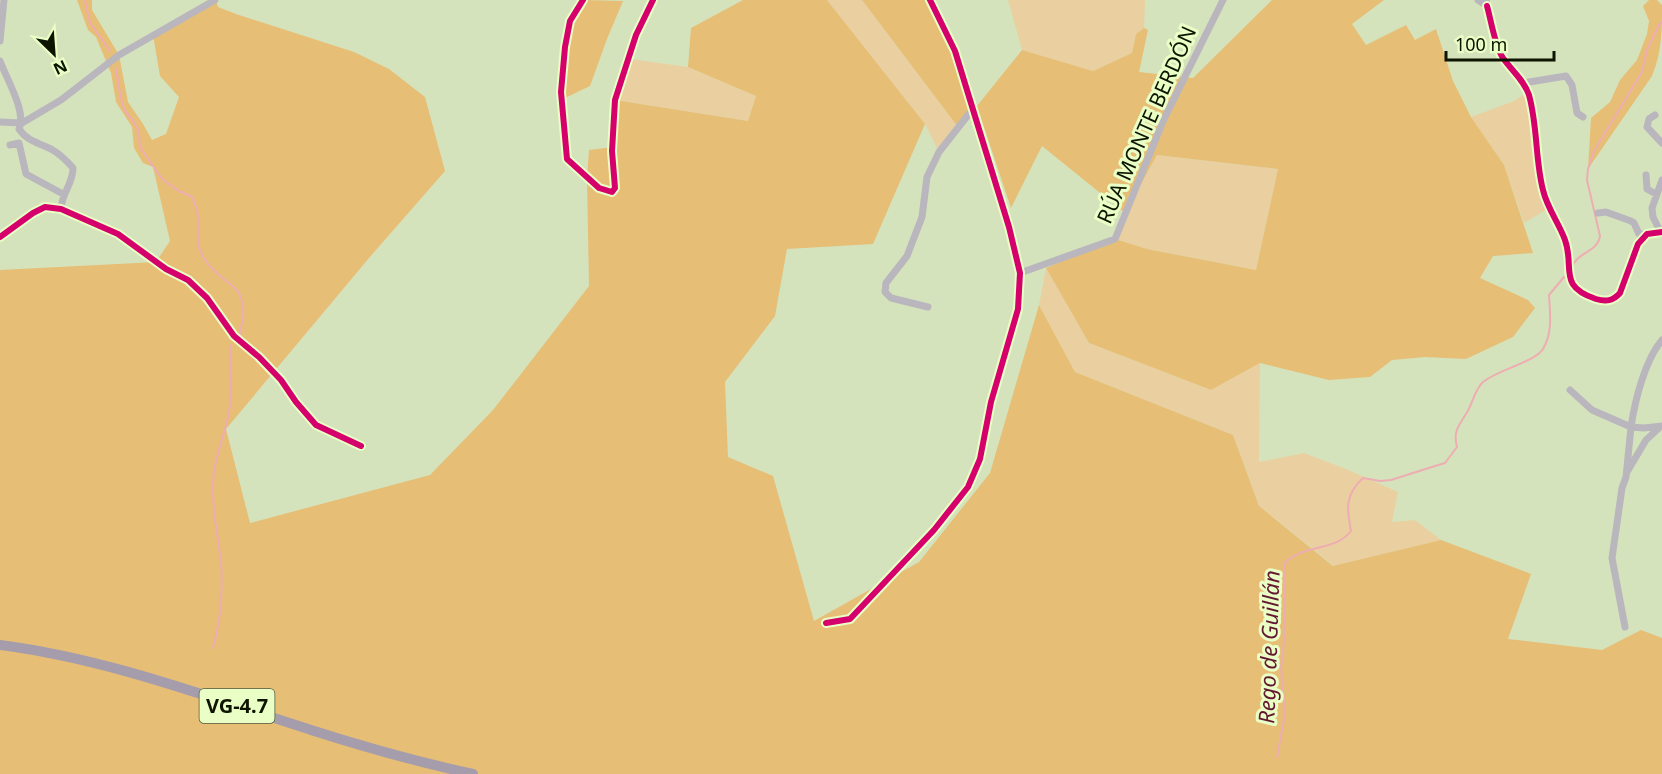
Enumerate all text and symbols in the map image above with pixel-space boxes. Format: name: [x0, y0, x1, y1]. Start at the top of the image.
street label: RÚA MONTE BERDÓN: [1090, 21, 1202, 228]
north arrow: [24, 24, 84, 84]
scale bar: [1446, 24, 1554, 62]
text: 100 m: [1455, 32, 1507, 56]
text: N: [50, 55, 71, 80]
water label: Rego de Guillán: [1250, 570, 1286, 724]
road number: VG-4.7: [200, 689, 274, 723]

